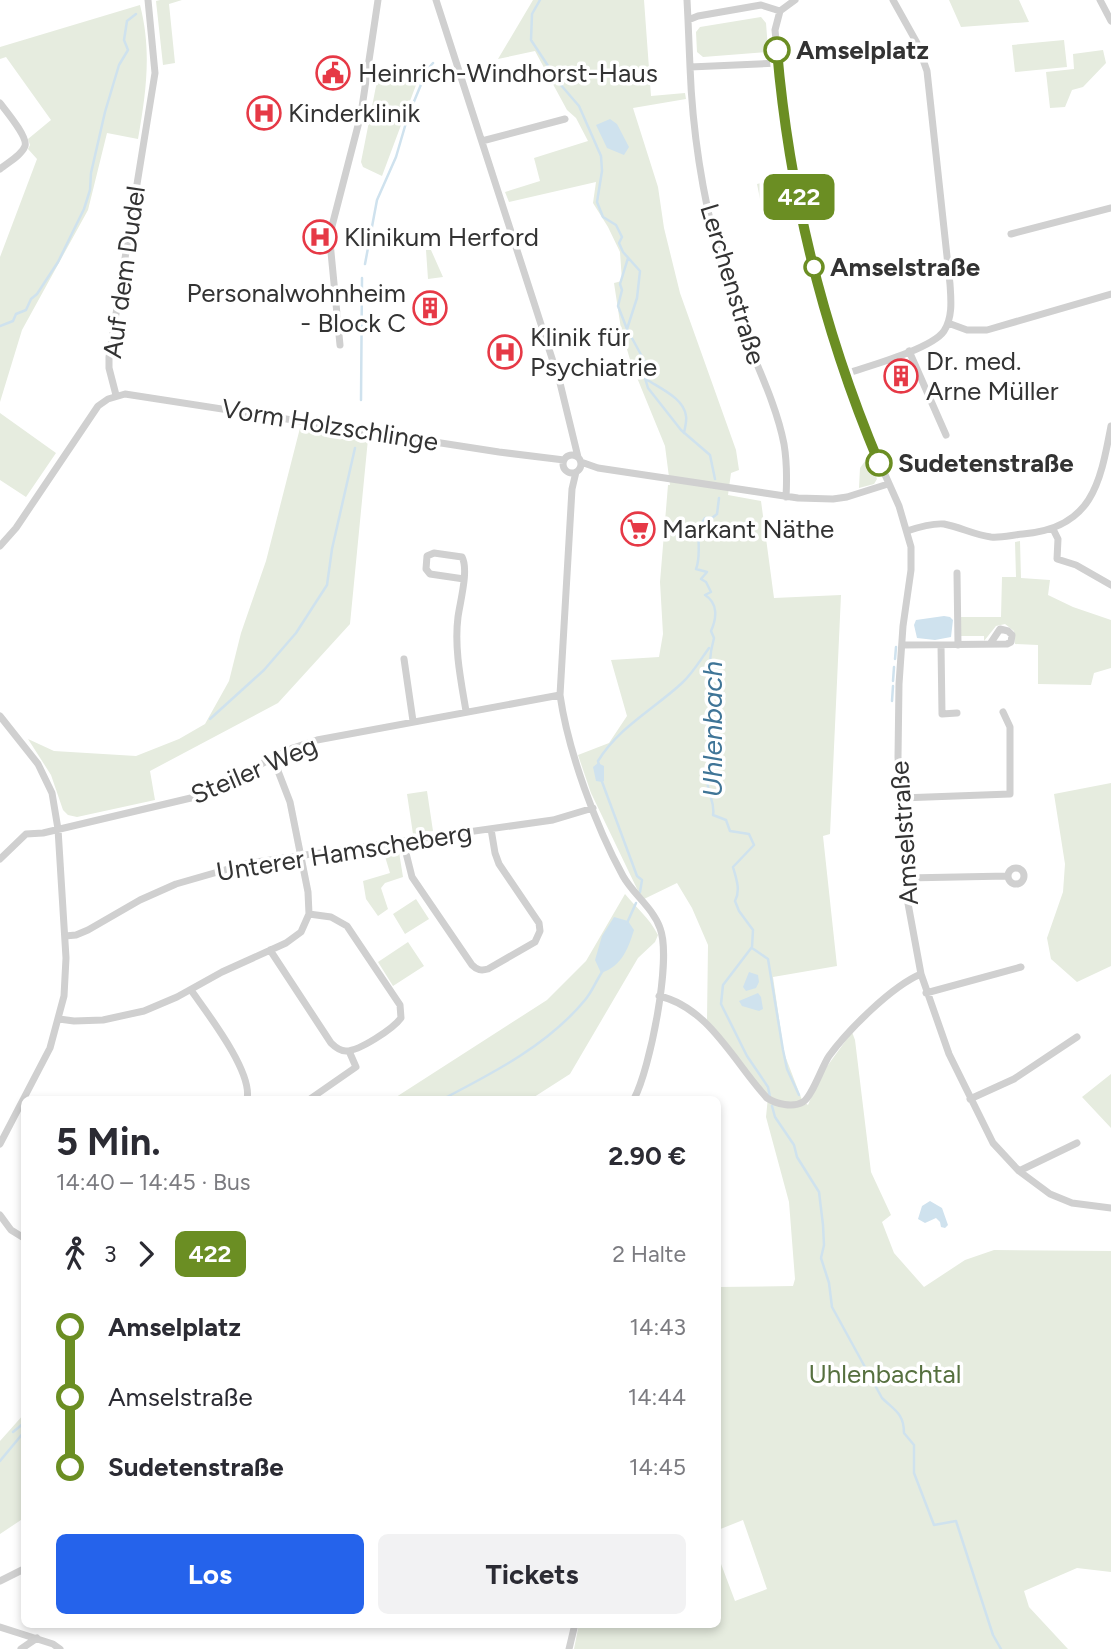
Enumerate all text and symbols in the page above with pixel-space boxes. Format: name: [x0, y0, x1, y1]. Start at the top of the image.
place label: Amselplatz: [796, 34, 929, 66]
marker: Amselplatz: [764, 37, 790, 63]
public building icon: Heinrich-Windhorst-Haus: [314, 54, 352, 92]
place label: Heinrich-Windhorst-Haus: [358, 57, 658, 89]
hospital icon: Kinderklinik: [245, 94, 283, 132]
place label: Kinderklinik: [288, 97, 421, 129]
line badge: 422: [759, 174, 839, 220]
text: 422: [778, 182, 820, 211]
street label: Auf dem Dudel: [96, 184, 152, 360]
street label: Lerchenstraße: [693, 200, 773, 368]
hospital icon: Klinikum Herford: [301, 218, 339, 256]
place label: Klinikum Herford: [344, 221, 539, 253]
place label: Amselstraße: [830, 251, 980, 283]
marker: Amselstraße: [804, 257, 824, 277]
place label: Personalwohnheim - Block C: [186, 277, 406, 339]
building icon: Personalwohnheim - Block C: [411, 289, 449, 327]
place label: Klinik für Psychiatrie: [530, 321, 657, 383]
hospital icon: Klinik für Psychiatrie: [486, 333, 524, 371]
place label: Dr. med. Arne Müller: [926, 345, 1059, 407]
building icon: Dr. med. Arne Müller: [882, 357, 920, 395]
street label: Vorm Holzschlinge: [219, 392, 441, 458]
place label: Sudetenstraße: [898, 447, 1074, 479]
marker: Sudetenstraße: [866, 450, 892, 476]
supermarket icon: Markant Näthe: [619, 510, 657, 548]
place label: Markant Näthe: [662, 513, 834, 545]
water label: Uhlenbach: [695, 661, 729, 797]
street label: Steiler Weg: [186, 729, 322, 811]
street label: Amselstraße: [883, 760, 925, 906]
street label: Unterer Hamscheberg: [214, 816, 474, 888]
text: 5 Min.: [56, 1119, 161, 1165]
text: 2.90 €: [608, 1140, 686, 1172]
text: 14:40 – 14:45 · Bus: [56, 1168, 251, 1196]
icon: walk: [56, 1235, 94, 1273]
icon: forward: [127, 1235, 165, 1273]
text: 422: [189, 1239, 232, 1268]
text: 3: [104, 1240, 117, 1268]
text: 2 Halte: [612, 1240, 686, 1268]
text: Amselplatz: [108, 1311, 241, 1343]
text: 14:43: [630, 1313, 686, 1341]
park label: Uhlenbachtal: [808, 1358, 962, 1390]
text: Amselstraße: [108, 1381, 253, 1413]
text: 14:44: [628, 1383, 686, 1411]
text: Sudetenstraße: [108, 1451, 284, 1483]
text: 14:45: [629, 1453, 686, 1481]
button: Los: [56, 1534, 364, 1614]
button: Tickets: [378, 1534, 686, 1614]

